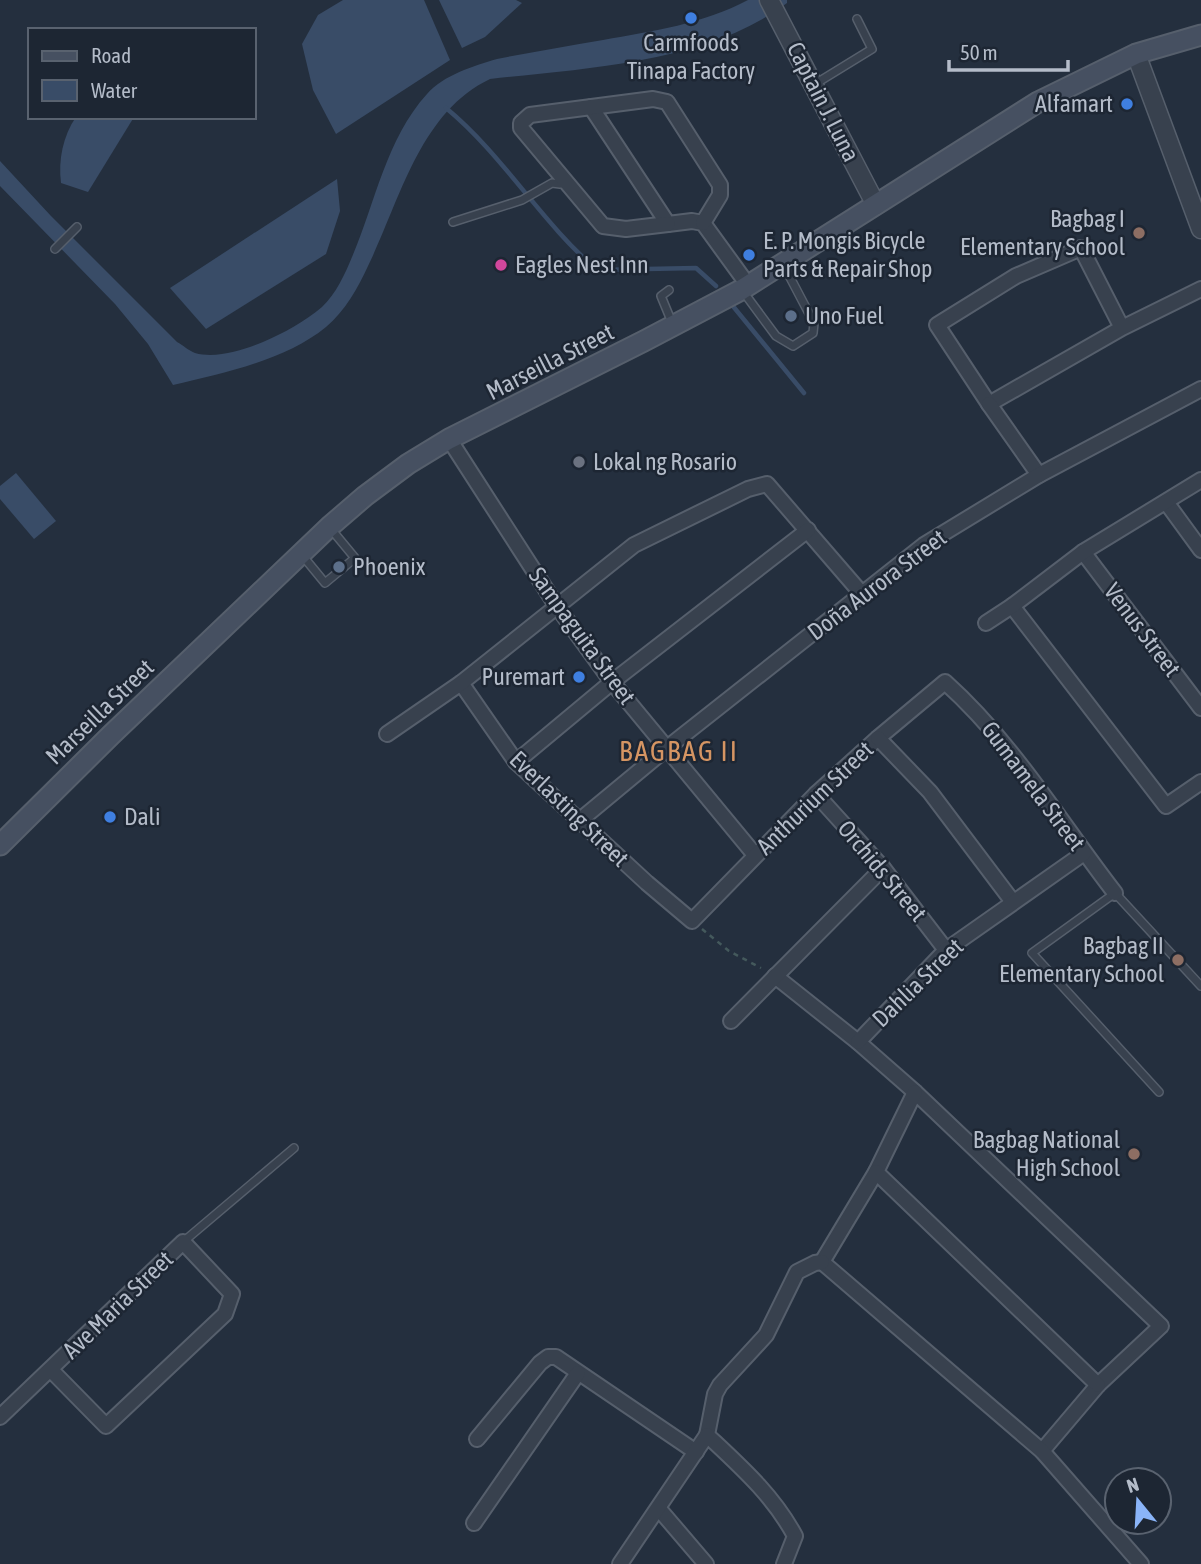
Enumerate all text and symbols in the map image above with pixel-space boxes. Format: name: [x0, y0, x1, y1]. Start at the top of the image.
marker: Carmfoods Tinapa Factory: [683, 10, 699, 26]
legend: [28, 28, 256, 119]
scale bar: [949, 28, 1068, 72]
place label: Carmfoods Tinapa Factory: [627, 29, 755, 84]
street label: Captain J. Luna: [782, 38, 865, 166]
text: 50 m: [960, 40, 998, 64]
text: Road: [91, 43, 131, 67]
text: Water: [91, 78, 138, 102]
place label: Alfamart: [1035, 90, 1113, 117]
marker: Alfamart: [1119, 96, 1135, 112]
place label: Bagbag I Elementary School: [960, 205, 1126, 260]
marker: Bagbag I Elementary School: [1131, 225, 1147, 241]
place label: E. P. Mongis Bicycle Parts & Repair Shop: [763, 227, 932, 282]
marker: E. P. Mongis Bicycle Parts & Repair Shop: [741, 247, 757, 263]
place label: Eagles Nest Inn: [515, 251, 649, 278]
marker: Eagles Nest Inn: [493, 257, 509, 273]
place label: Uno Fuel: [805, 302, 884, 329]
marker: Uno Fuel: [783, 308, 799, 324]
street label: Marseilla Street: [482, 318, 618, 405]
place label: Lokal ng Rosario: [593, 448, 737, 475]
marker: Lokal ng Rosario: [571, 454, 587, 470]
street label: Doña Aurora Street: [802, 524, 951, 645]
place label: Phoenix: [353, 553, 426, 580]
marker: Phoenix: [331, 559, 347, 575]
street label: Sampaguita Street: [524, 562, 641, 709]
street label: Venus Street: [1099, 578, 1186, 682]
street label: Marseilla Street: [40, 654, 159, 770]
place label: Puremart: [481, 663, 565, 690]
marker: Puremart: [571, 669, 587, 685]
street label: Gumamela Street: [976, 716, 1091, 856]
district label: BAGBAG II: [619, 735, 739, 767]
street label: Anthurium Street: [751, 735, 878, 860]
street label: Everlasting Street: [505, 745, 634, 872]
place label: Dali: [124, 803, 160, 830]
marker: Dali: [102, 809, 118, 825]
street label: Orchids Street: [833, 815, 932, 927]
place label: Bagbag II Elementary School: [999, 932, 1165, 987]
street label: Dahlia Street: [867, 933, 969, 1032]
marker: Bagbag II Elementary School: [1170, 952, 1186, 968]
place label: Bagbag National High School: [973, 1126, 1121, 1181]
marker: Bagbag National High School: [1126, 1146, 1142, 1162]
street label: Ave Maria Street: [57, 1245, 178, 1364]
north arrow: [1103, 1466, 1173, 1536]
text: N: [1124, 1473, 1141, 1497]

